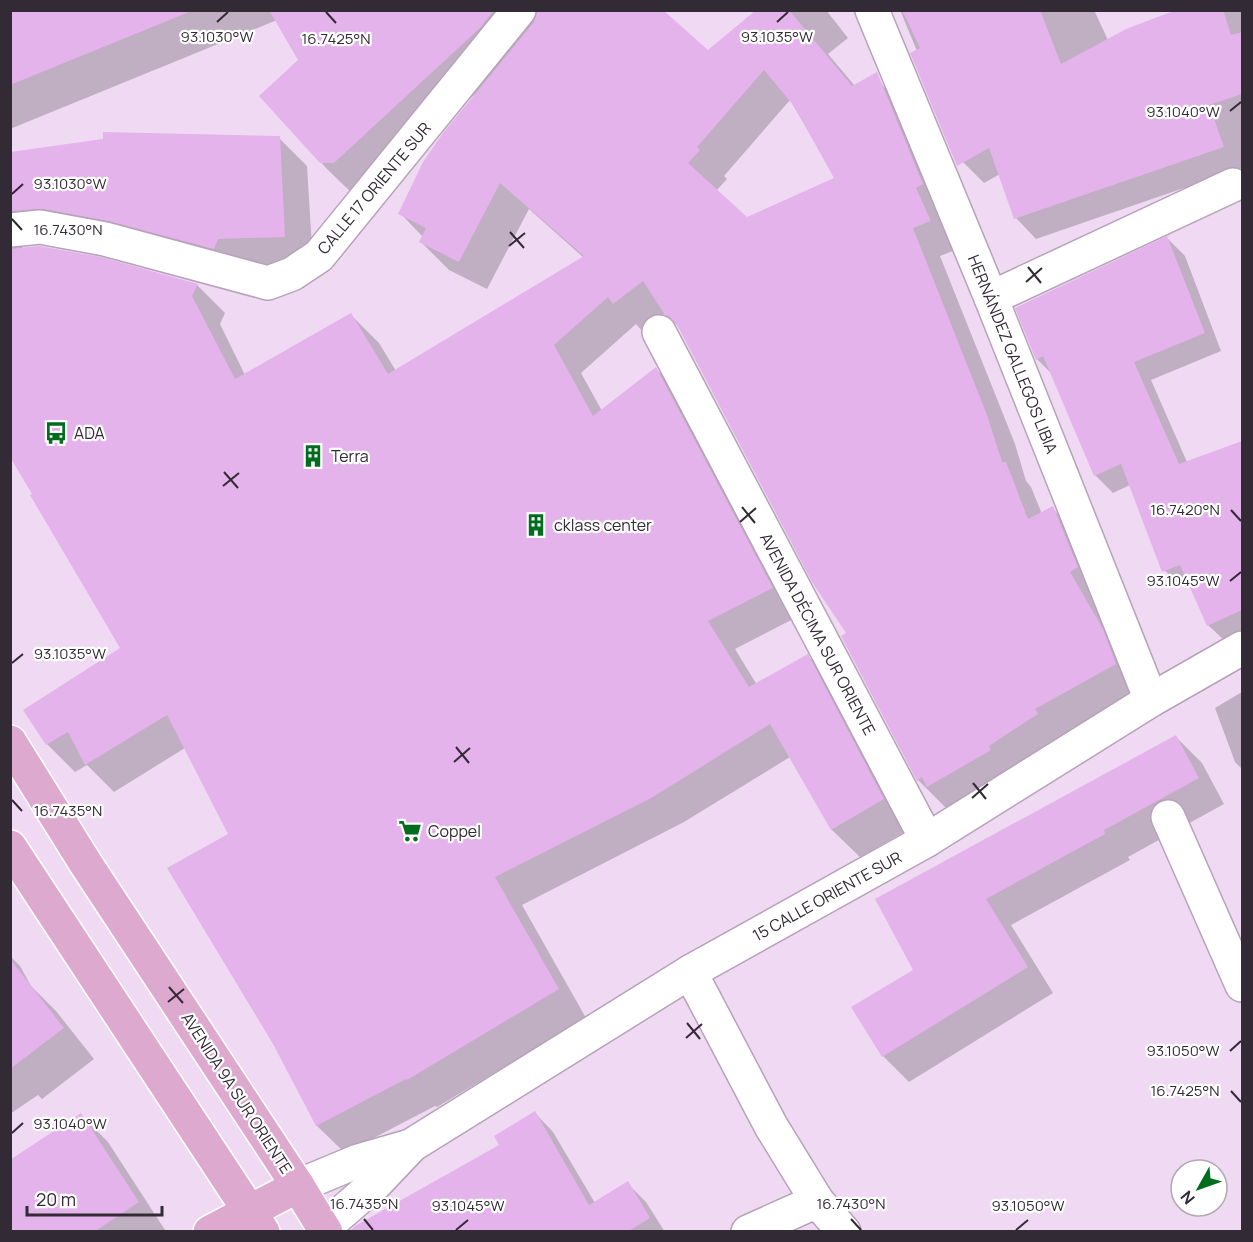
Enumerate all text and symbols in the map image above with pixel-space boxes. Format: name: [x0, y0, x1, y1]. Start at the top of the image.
text: 93.1030°W: [181, 26, 253, 47]
text: 93.1035°W: [741, 26, 813, 47]
text: 16.7425°N: [302, 28, 370, 49]
text: 93.1040°W: [1146, 101, 1220, 122]
street label: CALLE 17 ORIENTE SUR: [312, 117, 436, 259]
text: 93.1030°W: [34, 173, 106, 194]
text: 16.7430°N: [33, 219, 103, 240]
street label: HERNÁNDEZ GALLEGOS LIBIA: [963, 251, 1063, 457]
bus stop icon: ADA: [43, 420, 69, 446]
place label: ADA: [74, 422, 105, 444]
building icon: Terra: [300, 443, 326, 469]
place label: Terra: [331, 445, 369, 467]
text: 16.7420°N: [1150, 499, 1220, 520]
building icon: cklass center: [523, 512, 549, 538]
place label: cklass center: [554, 514, 652, 536]
street label: AVENIDA DÉCIMA SUR ORIENTE: [755, 529, 881, 739]
text: 93.1045°W: [1147, 570, 1219, 591]
text: 93.1035°W: [34, 643, 106, 664]
text: 16.7435°N: [34, 800, 102, 821]
supermarket icon: Coppel: [397, 818, 423, 844]
place label: Coppel: [428, 820, 481, 842]
street label: 15 CALLE ORIENTE SUR: [749, 846, 905, 946]
street label: AVENIDA 9A SUR ORIENTE: [177, 1008, 297, 1178]
text: 93.1050°W: [1146, 1040, 1220, 1061]
text: 16.7425°N: [1151, 1080, 1219, 1101]
text: 93.1040°W: [33, 1113, 107, 1134]
north arrow: [1169, 1158, 1229, 1218]
scale bar: [27, 1179, 162, 1217]
text: N: [1175, 1186, 1200, 1209]
text: 20 m: [36, 1187, 76, 1211]
text: 16.7435°N: [330, 1193, 398, 1214]
text: 16.7430°N: [816, 1193, 886, 1214]
text: 93.1045°W: [432, 1195, 504, 1216]
text: 93.1050°W: [991, 1195, 1065, 1216]

